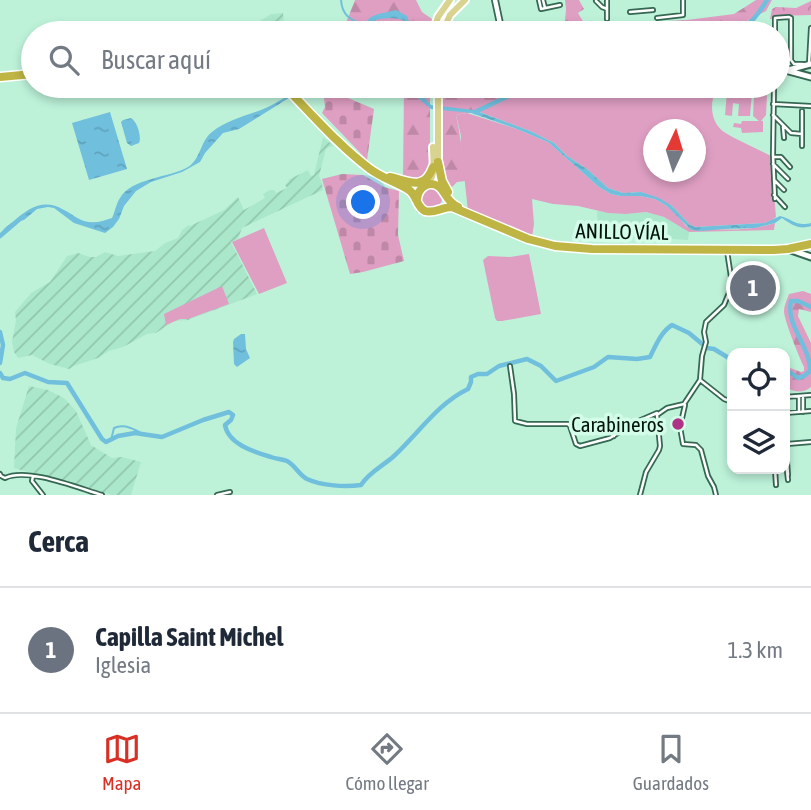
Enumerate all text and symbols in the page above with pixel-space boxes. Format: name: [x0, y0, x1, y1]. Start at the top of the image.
search box: [21, 21, 790, 98]
icon: search: [45, 41, 83, 79]
text: Buscar aquí: [101, 45, 211, 75]
north arrow: [643, 119, 706, 182]
your location: [346, 185, 380, 219]
street label: ANILLO VÍAL: [575, 218, 669, 244]
pin: 1: [730, 262, 776, 314]
map controls: [727, 348, 790, 474]
button: locate: [727, 348, 790, 411]
button: layers: [727, 411, 790, 474]
place label: Carabineros: [571, 412, 664, 436]
marker: Carabineros: [670, 416, 686, 432]
text: Cerca: [28, 524, 89, 558]
text: Capilla Saint Michel: [95, 622, 284, 652]
text: 1: [46, 637, 56, 663]
text: 1.3 km: [727, 637, 783, 663]
text: Iglesia: [95, 652, 151, 678]
tab: Mapa: [102, 730, 141, 794]
tab: Cómo llegar: [345, 730, 429, 794]
tab: Guardados: [633, 730, 709, 794]

